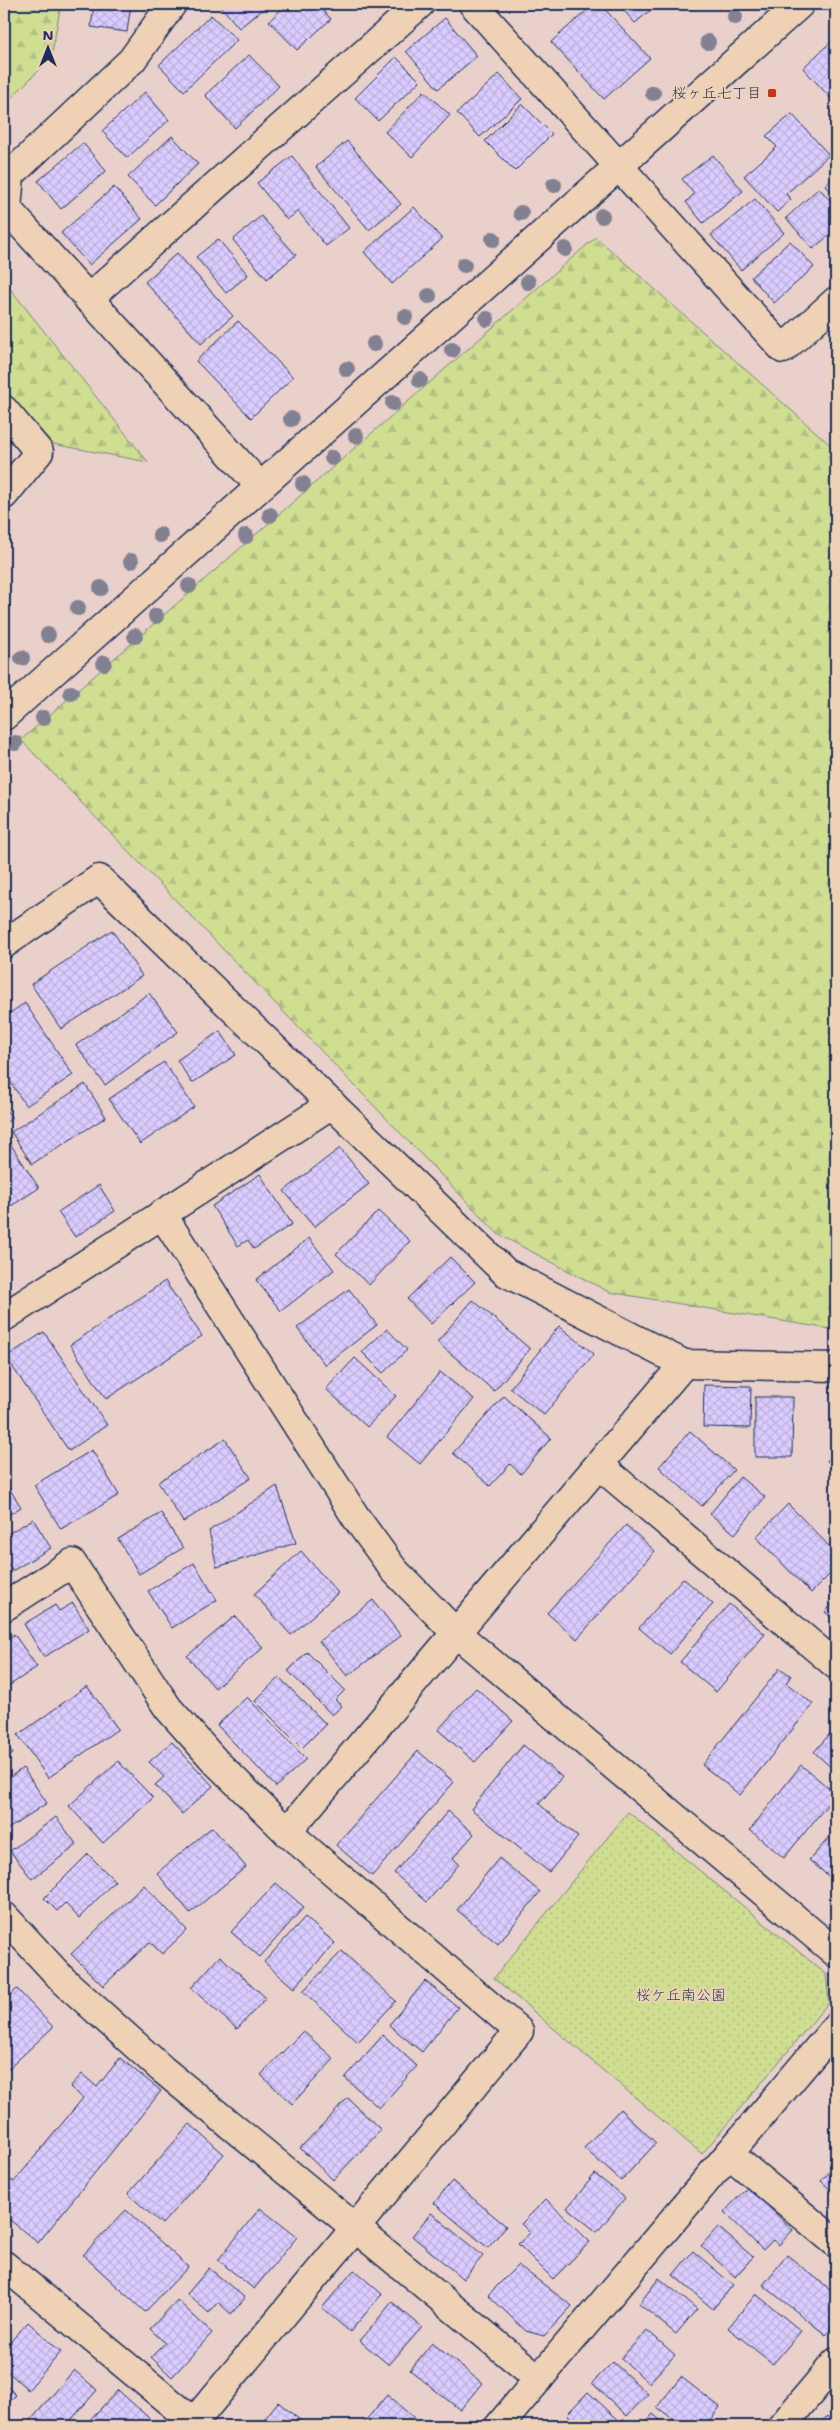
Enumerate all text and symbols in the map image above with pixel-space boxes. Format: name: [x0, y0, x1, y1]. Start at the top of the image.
north arrow: [22, 22, 72, 72]
text: N: [42, 26, 54, 44]
place label: 桜ヶ丘七丁目: [672, 83, 762, 103]
marker: 桜ヶ丘七丁目: [766, 87, 778, 99]
park label: 桜ケ丘南公園: [636, 1985, 726, 2005]

